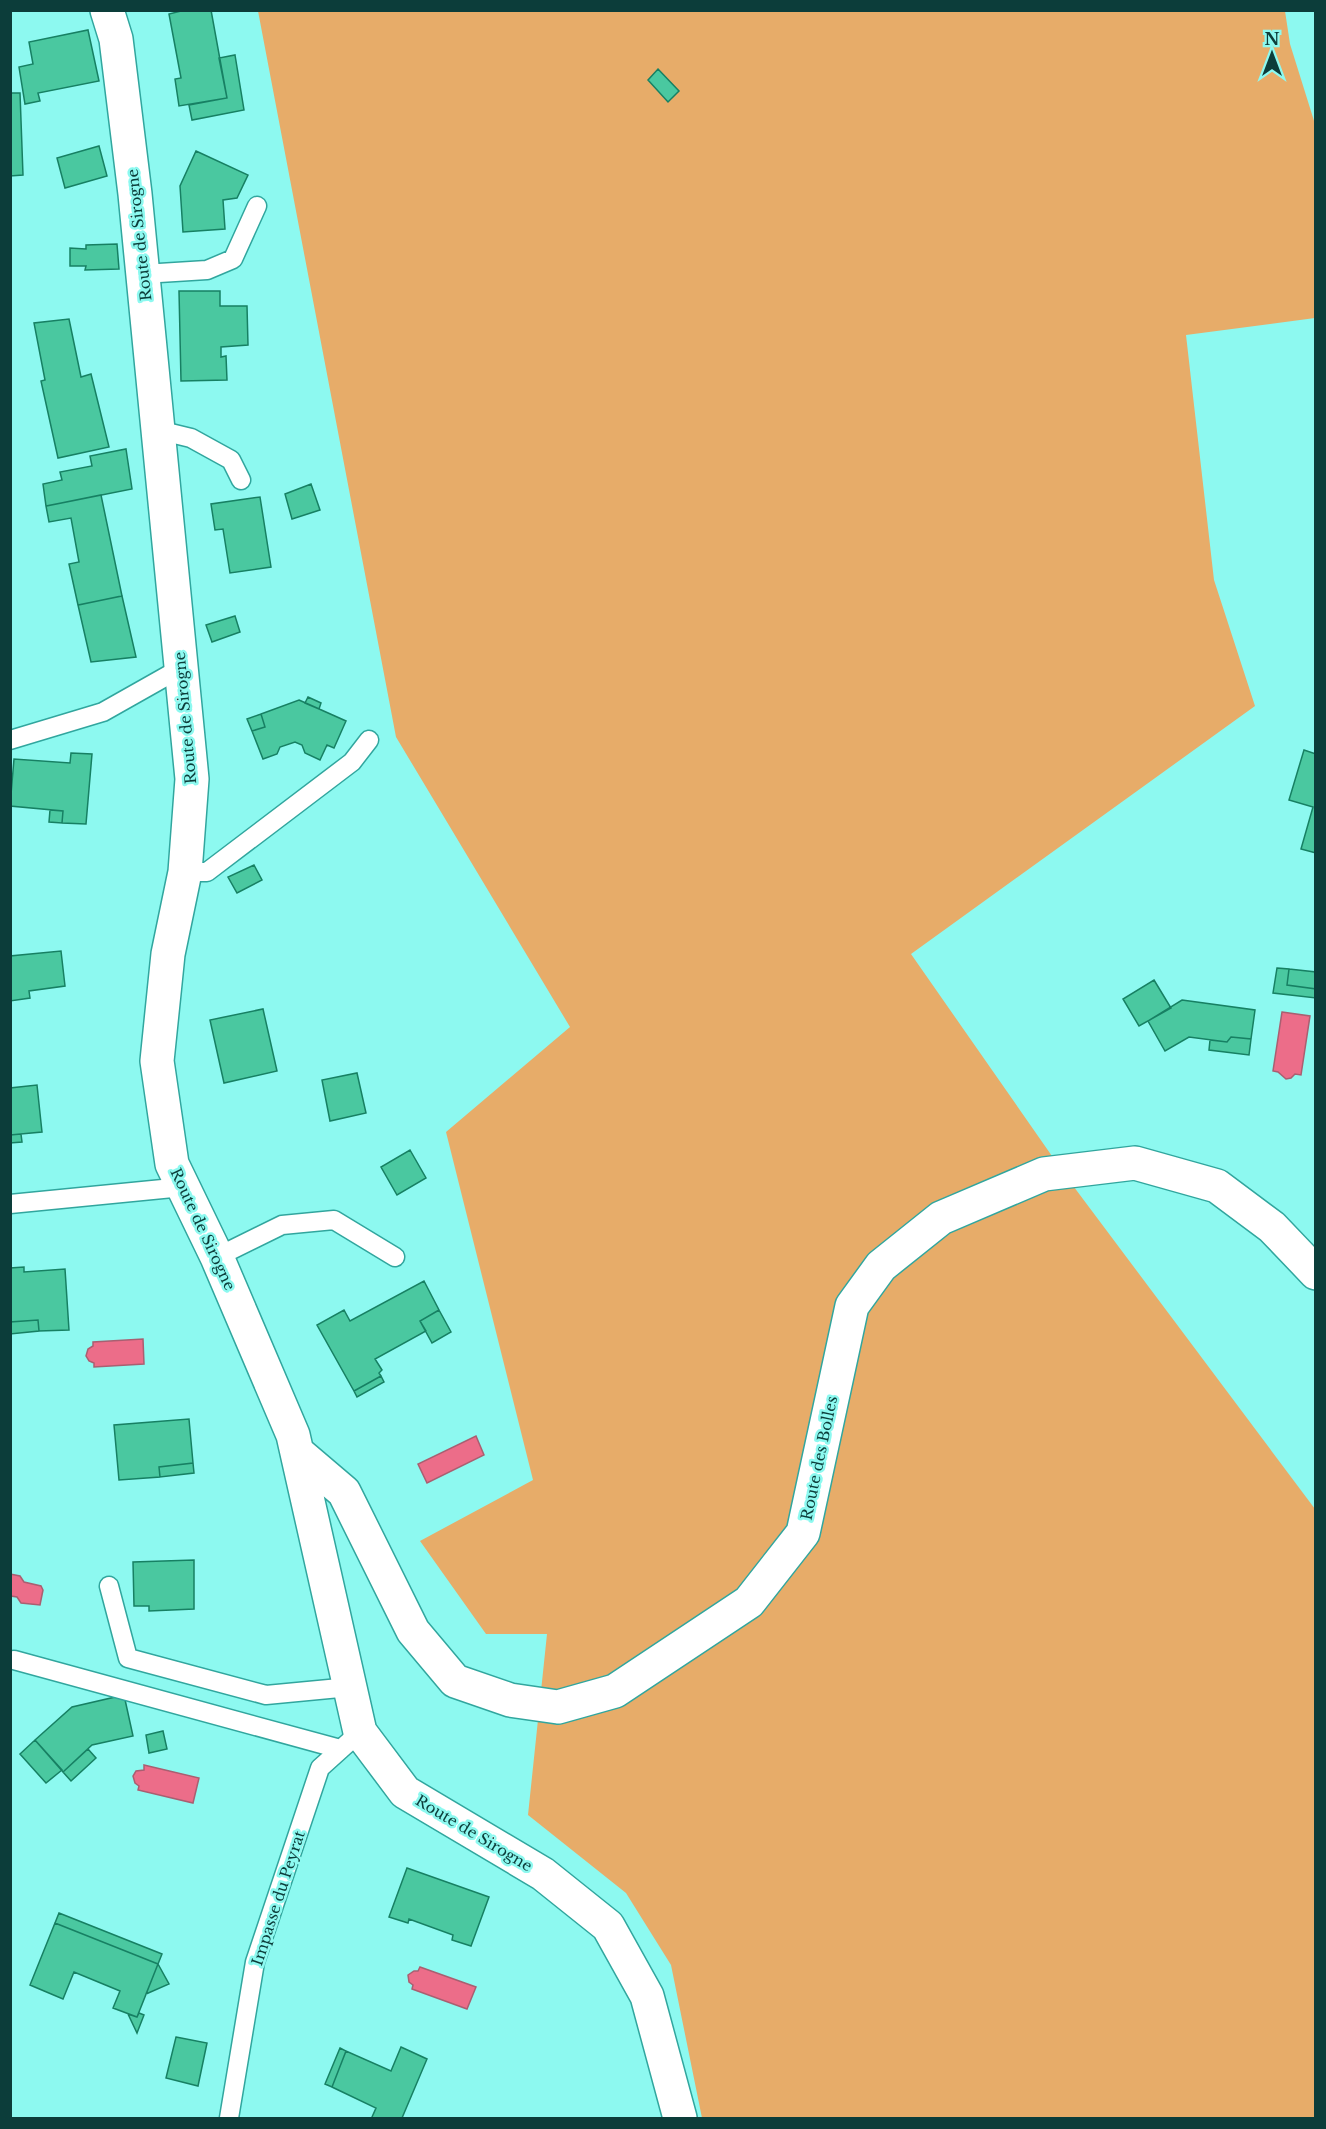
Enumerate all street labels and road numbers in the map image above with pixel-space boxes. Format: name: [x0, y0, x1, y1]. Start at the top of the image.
street label: Route de Sirogne: [123, 168, 155, 302]
street label: Route de Sirogne: [170, 651, 200, 785]
street label: Route de Sirogne: [166, 1165, 240, 1293]
street label: Route des Bolles: [797, 1394, 841, 1522]
street label: Route de Sirogne: [412, 1791, 536, 1875]
street label: Impasse du Peyrat: [247, 1828, 309, 1968]

